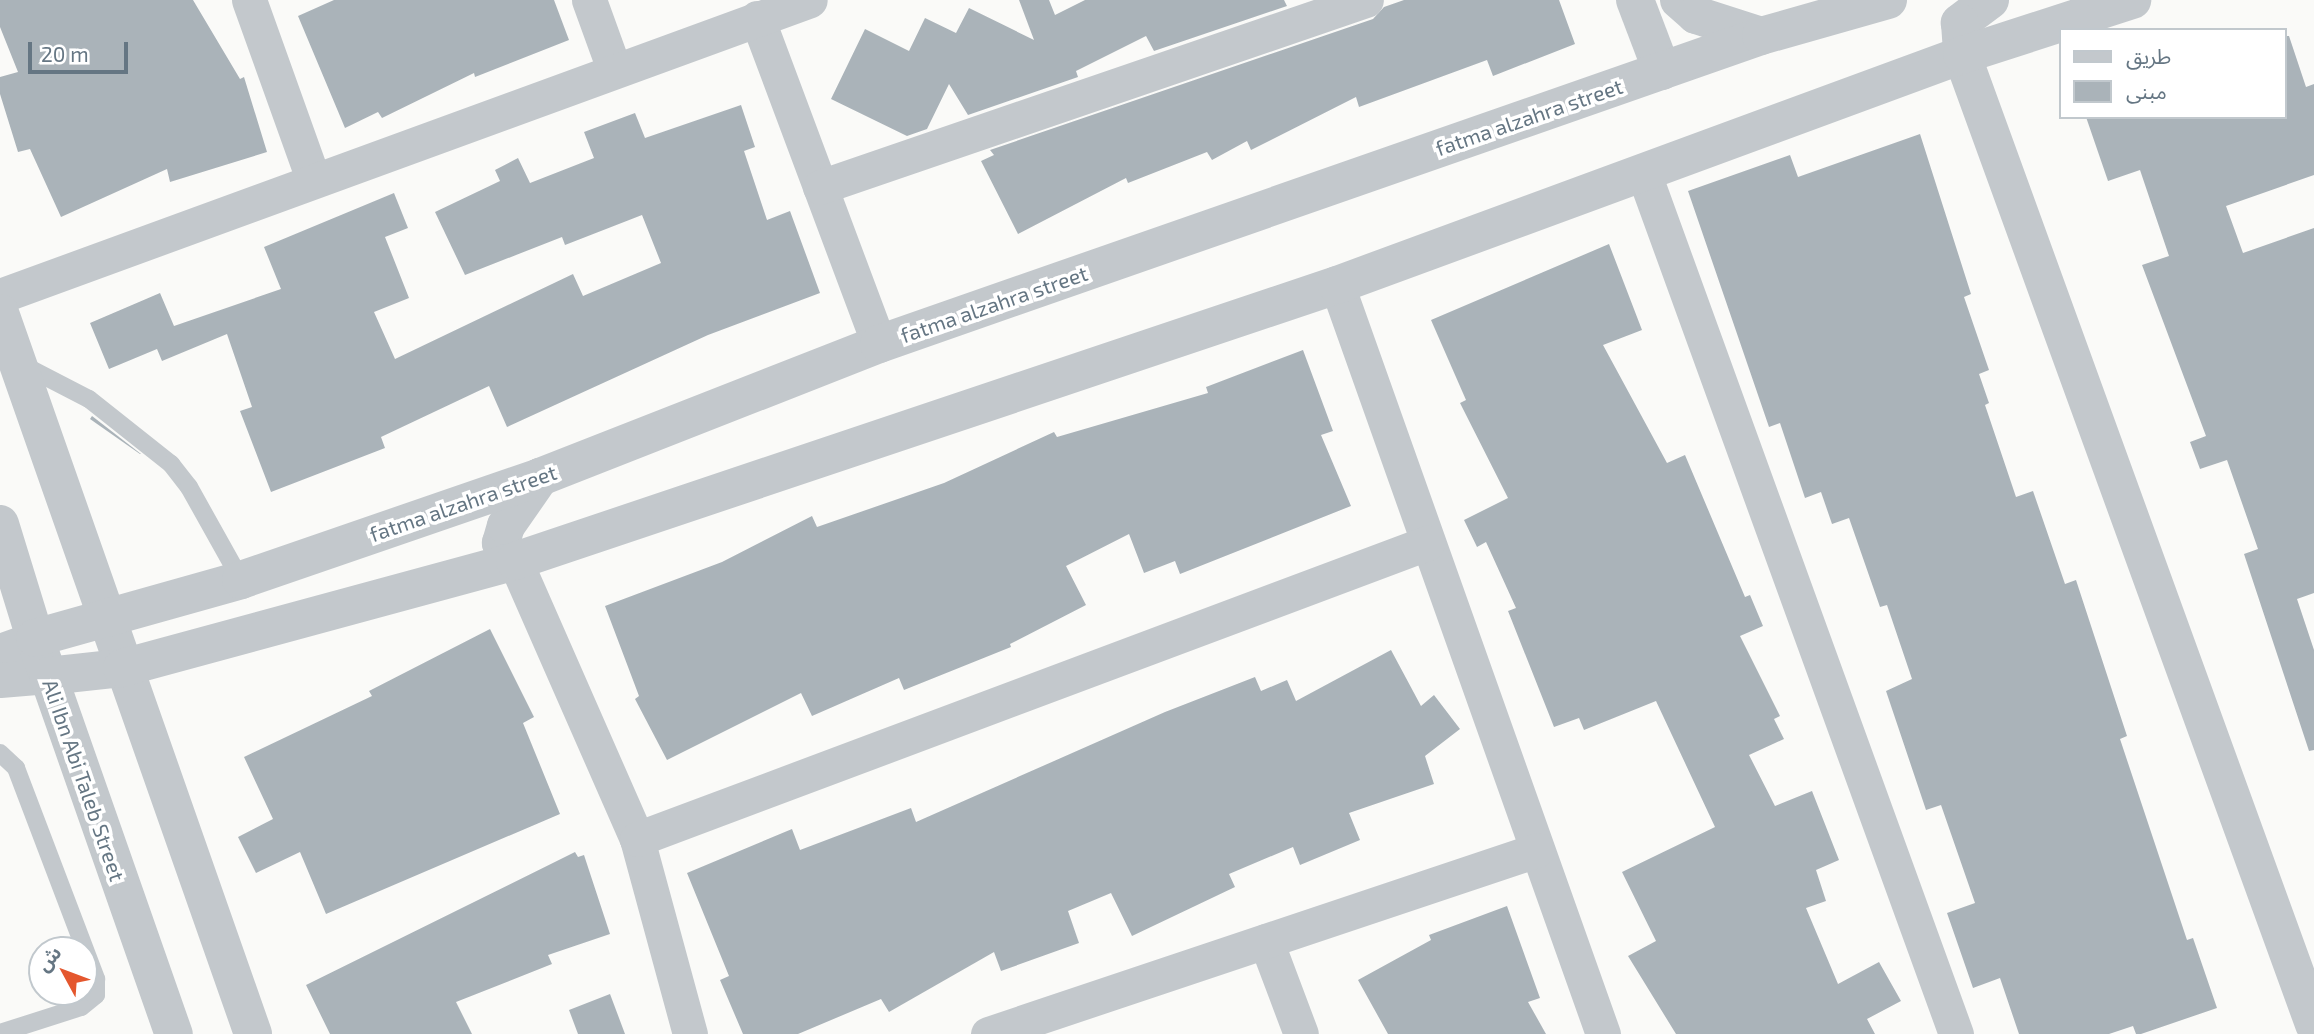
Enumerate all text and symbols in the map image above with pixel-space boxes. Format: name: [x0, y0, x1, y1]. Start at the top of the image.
scale bar: [32, 28, 131, 72]
legend: [2058, 28, 2286, 119]
text: 20 m: [41, 41, 89, 66]
text: طريق: [2126, 43, 2171, 68]
street label: fatma alzahra street: [1432, 73, 1626, 161]
text: مبنى: [2126, 78, 2167, 103]
street label: fatma alzahra street: [897, 260, 1091, 348]
street label: fatma alzahra street: [366, 459, 560, 547]
street label: Ali Ibn Abi Taleb Street: [37, 675, 131, 885]
north arrow: [28, 936, 98, 1006]
text: ش: [31, 941, 66, 976]

